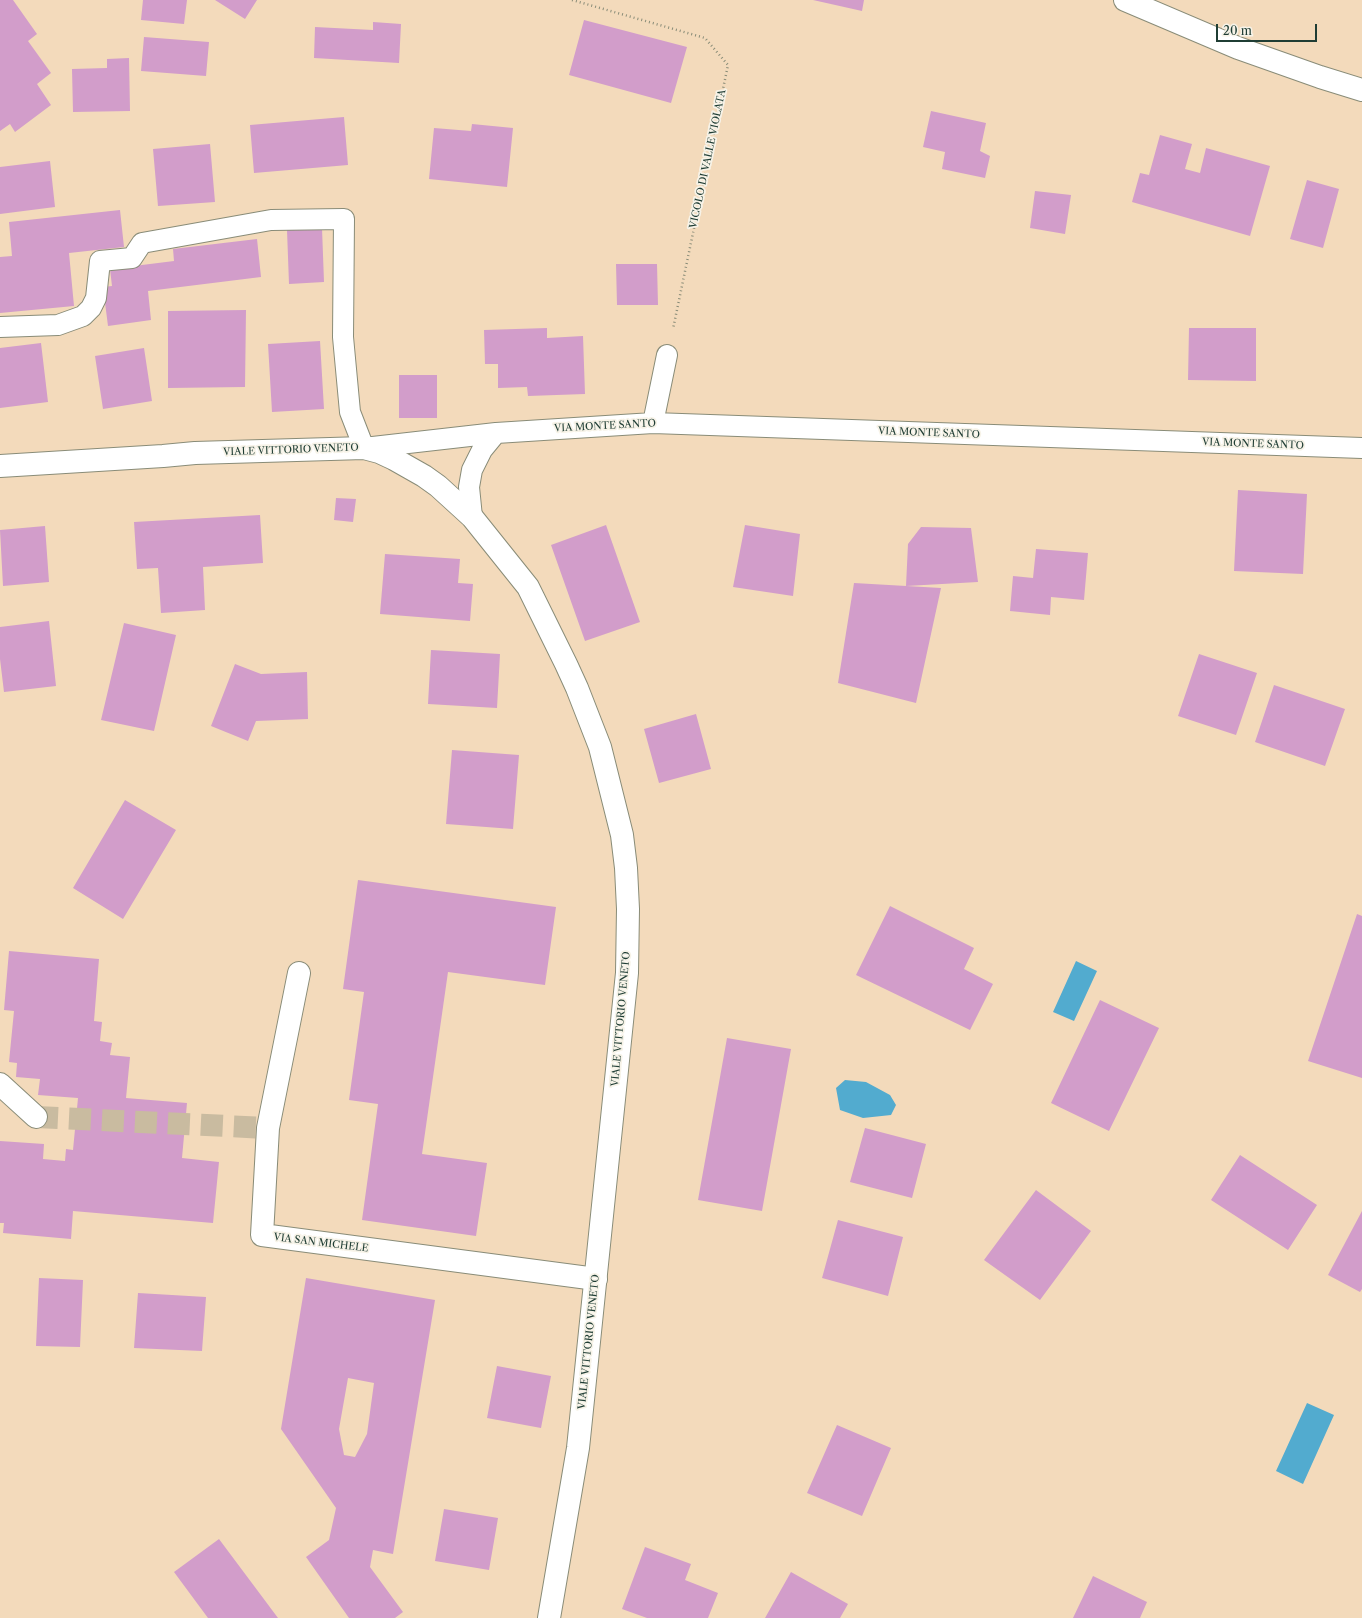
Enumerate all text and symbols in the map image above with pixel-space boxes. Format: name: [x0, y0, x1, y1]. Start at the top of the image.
scale bar: [1218, 16, 1319, 42]
text: 20 m: [1223, 23, 1252, 38]
street label: VICOLO DI VALLE VIOLATA: [687, 88, 729, 230]
street label: VIA MONTE SANTO: [554, 417, 656, 435]
street label: VIA MONTE SANTO: [878, 425, 980, 441]
street label: VIA MONTE SANTO: [1202, 436, 1304, 452]
street label: VIALE VITTORIO VENETO: [223, 442, 359, 458]
street label: VIALE VITTORIO VENETO: [609, 951, 633, 1087]
street label: VIA SAN MICHELE: [273, 1231, 369, 1255]
street label: VIALE VITTORIO VENETO: [576, 1274, 602, 1410]

